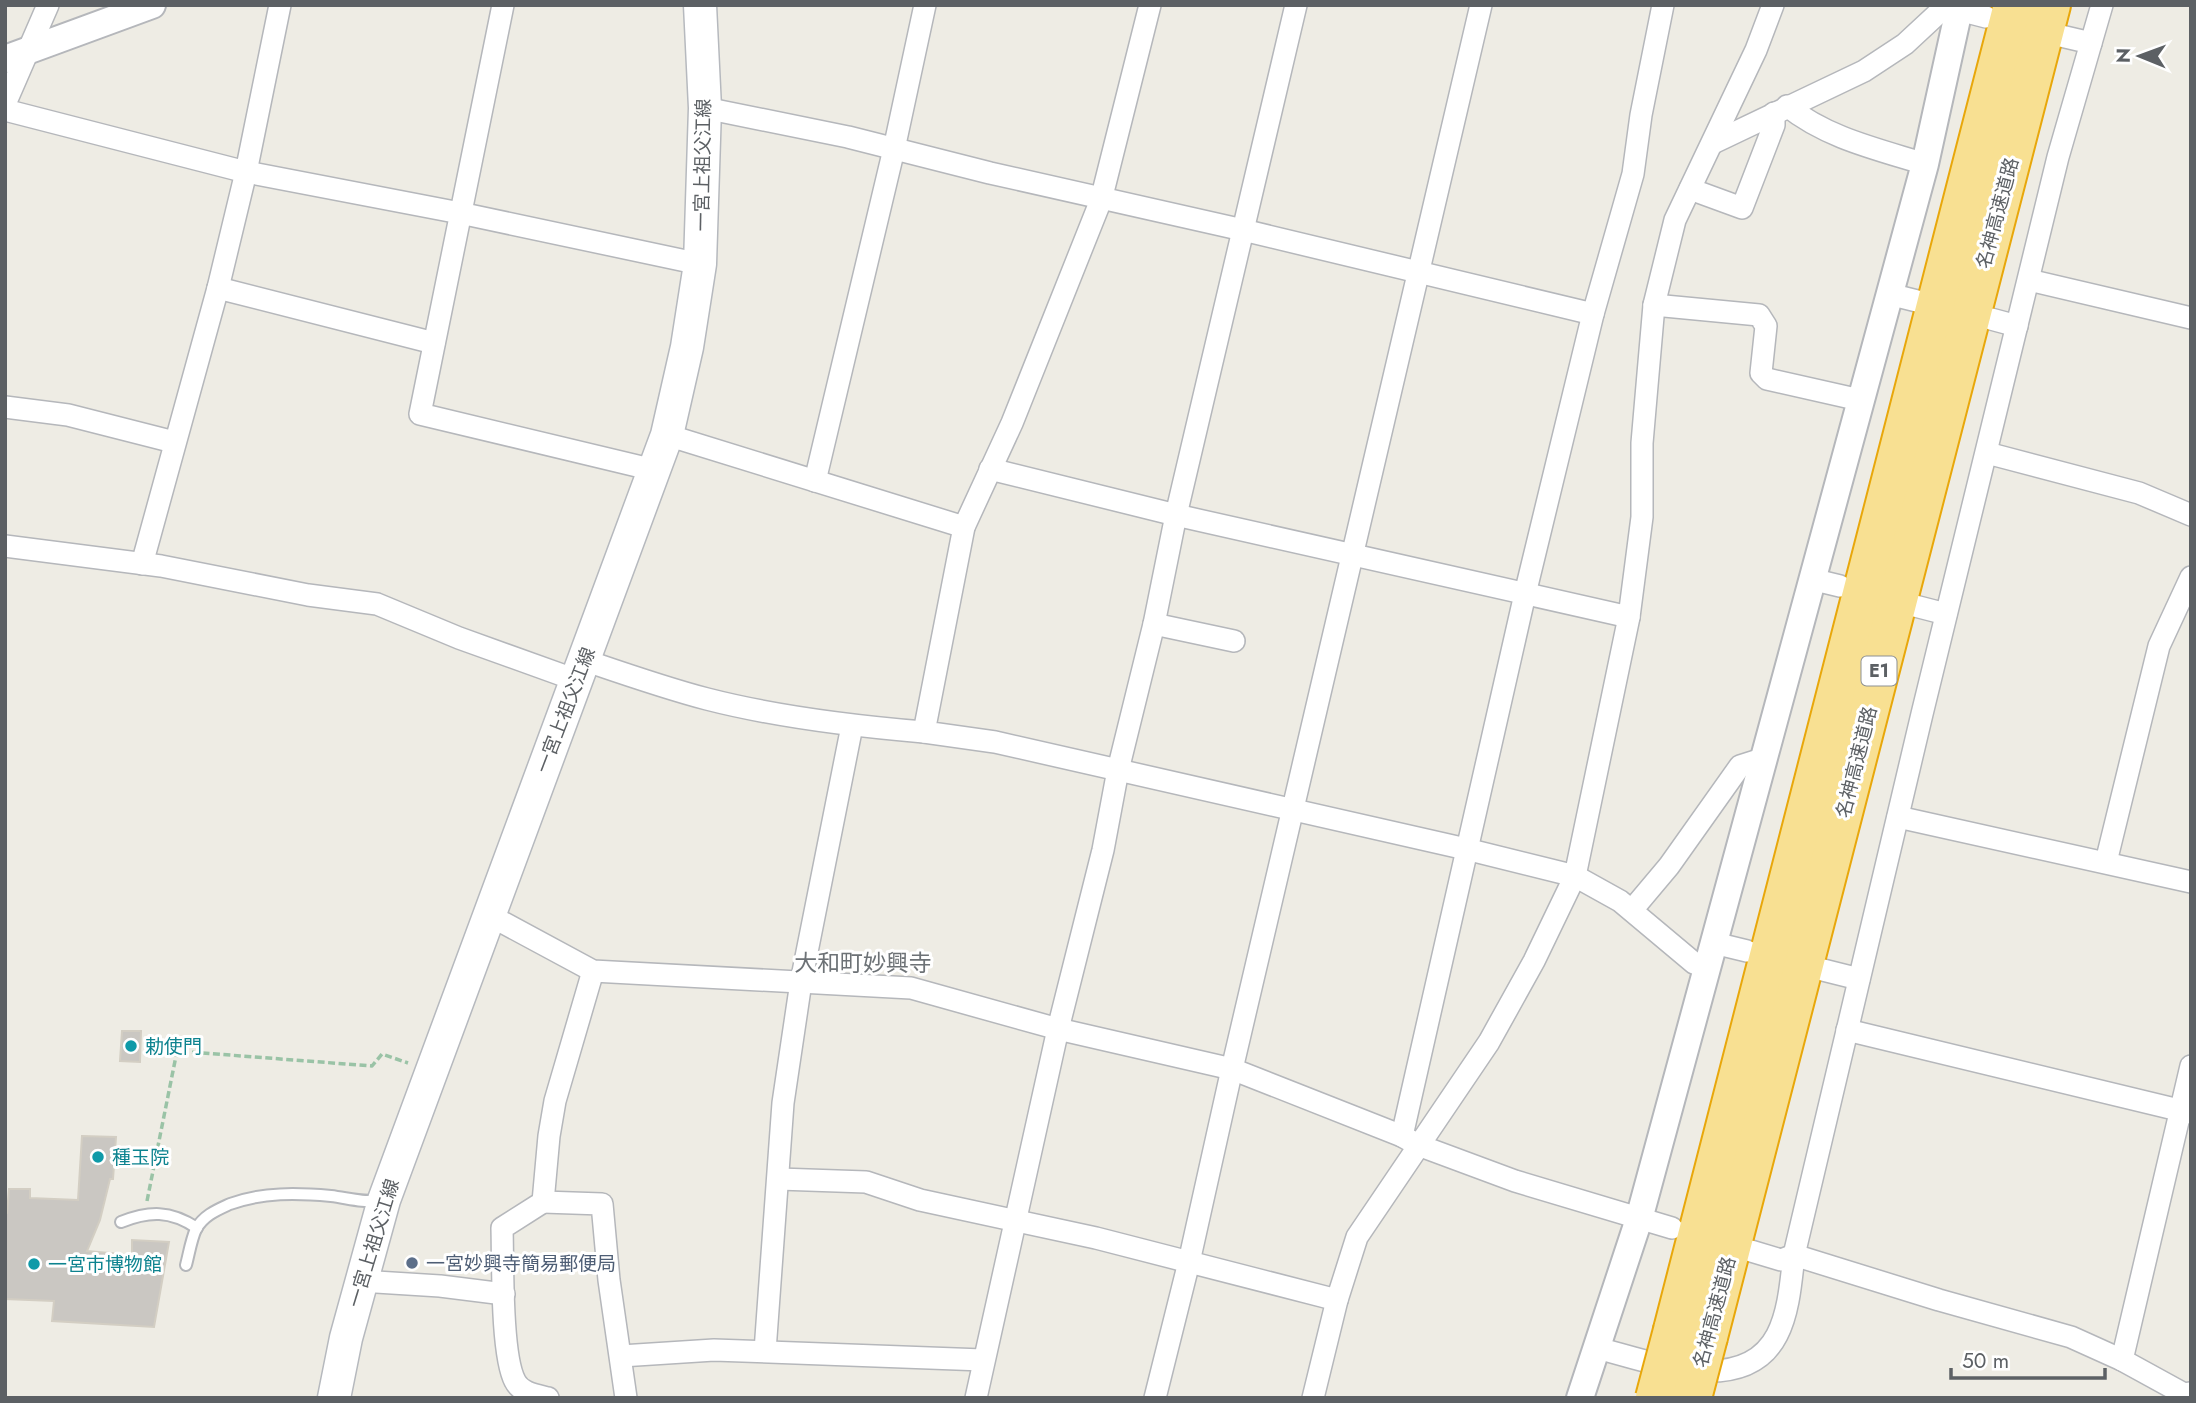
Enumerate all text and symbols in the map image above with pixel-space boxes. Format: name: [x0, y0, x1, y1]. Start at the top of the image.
north arrow: [2105, 21, 2175, 91]
text: N: [2110, 48, 2137, 63]
street label: 一宮上祖父江線: [688, 98, 717, 232]
street label: 名神高速道路: [1970, 155, 2025, 272]
street label: 一宮上祖父江線: [529, 643, 602, 777]
road number: E1: [1862, 656, 1896, 686]
street label: 名神高速道路: [1830, 704, 1883, 821]
district label: 大和町妙興寺: [794, 946, 932, 980]
place label: 勅使門: [145, 1033, 202, 1060]
marker: 勅使門: [123, 1038, 139, 1054]
place label: 種玉院: [112, 1144, 169, 1171]
marker: 種玉院: [90, 1149, 106, 1165]
street label: 一宮上祖父江線: [341, 1176, 406, 1311]
place label: 一宮妙興寺簡易郵便局: [426, 1250, 616, 1277]
place label: 一宮市博物館: [48, 1251, 162, 1278]
street label: 名神高速道路: [1687, 1254, 1742, 1371]
marker: 一宮妙興寺簡易郵便局: [404, 1255, 420, 1271]
marker: 一宮市博物館: [26, 1256, 42, 1272]
scale bar: [1951, 1336, 2105, 1380]
text: 50 m: [1962, 1346, 2009, 1376]

